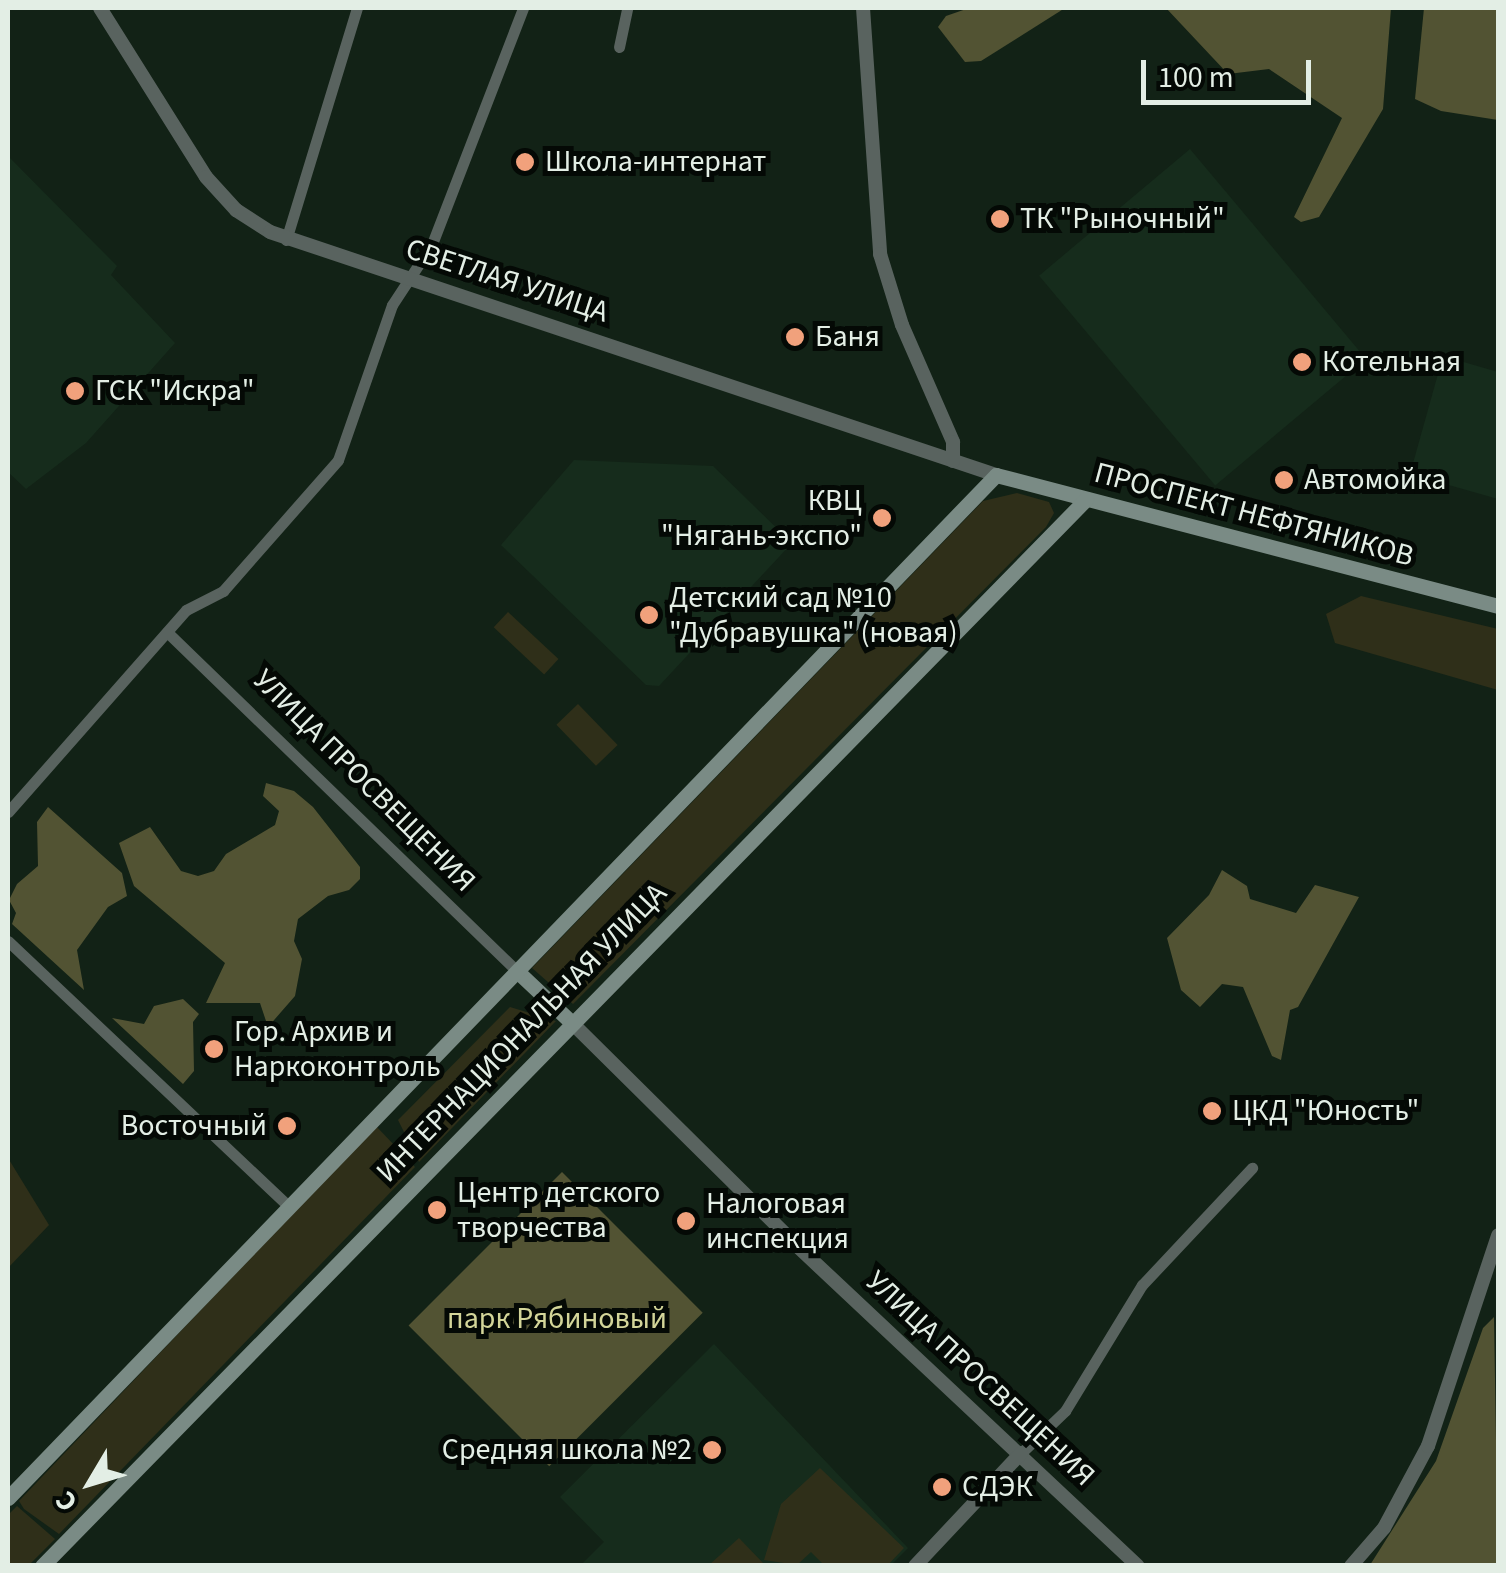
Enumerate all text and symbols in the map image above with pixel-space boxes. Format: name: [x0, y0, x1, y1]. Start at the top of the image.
scale bar: [1146, 40, 1316, 102]
text: 100 m: [1158, 56, 1234, 99]
place label: Школа-интернат: [545, 144, 766, 180]
marker: Школа-интернат: [514, 151, 536, 173]
place label: ТК "Рыночный": [1020, 201, 1225, 237]
marker: ТК "Рыночный": [989, 208, 1011, 230]
street label: СВЕТЛАЯ УЛИЦА: [401, 231, 613, 331]
place label: Баня: [815, 319, 880, 355]
marker: Баня: [784, 326, 806, 348]
place label: Котельная: [1322, 344, 1461, 380]
marker: Котельная: [1291, 351, 1313, 373]
place label: ГСК "Искра": [95, 373, 255, 409]
marker: ГСК "Искра": [64, 380, 86, 402]
street label: ПРОСПЕКТ НЕФТЯНИКОВ: [1090, 455, 1418, 575]
place label: Автомойка: [1304, 462, 1446, 498]
marker: Автомойка: [1273, 469, 1295, 491]
place label: КВЦ "Нягань-экспо": [661, 483, 862, 554]
marker: КВЦ "Нягань-экспо": [871, 507, 893, 529]
place label: Детский сад №10 "Дубравушка" (новая): [669, 580, 958, 650]
marker: Детский сад №10 "Дубравушка" (новая): [638, 604, 660, 626]
street label: УЛИЦА ПРОСВЕЩЕНИЯ: [245, 662, 483, 900]
street label: ИНТЕРНАЦИОНАЛЬНАЯ УЛИЦА: [369, 876, 675, 1190]
place label: Гор. Архив и Наркоконтроль: [234, 1014, 441, 1084]
marker: Гор. Архив и Наркоконтроль: [203, 1038, 225, 1060]
place label: ЦКД "Юность": [1232, 1093, 1419, 1129]
marker: ЦКД "Юность": [1201, 1100, 1223, 1122]
place label: Восточный: [121, 1108, 267, 1144]
marker: Восточный: [276, 1115, 298, 1137]
place label: Центр детского творчества: [457, 1175, 660, 1246]
place label: Налоговая инспекция: [706, 1186, 849, 1256]
marker: Центр детского творчества: [426, 1199, 448, 1221]
marker: Налоговая инспекция: [675, 1210, 697, 1232]
street label: УЛИЦА ПРОСВЕЩЕНИЯ: [858, 1264, 1102, 1494]
park label: парк Рябиновый: [447, 1301, 667, 1337]
place label: Средняя школа №2: [442, 1432, 692, 1468]
north arrow: [40, 1433, 140, 1533]
marker: Средняя школа №2: [701, 1439, 723, 1461]
place label: СДЭК: [962, 1469, 1033, 1505]
marker: СДЭК: [931, 1476, 953, 1498]
text: С: [46, 1483, 87, 1520]

